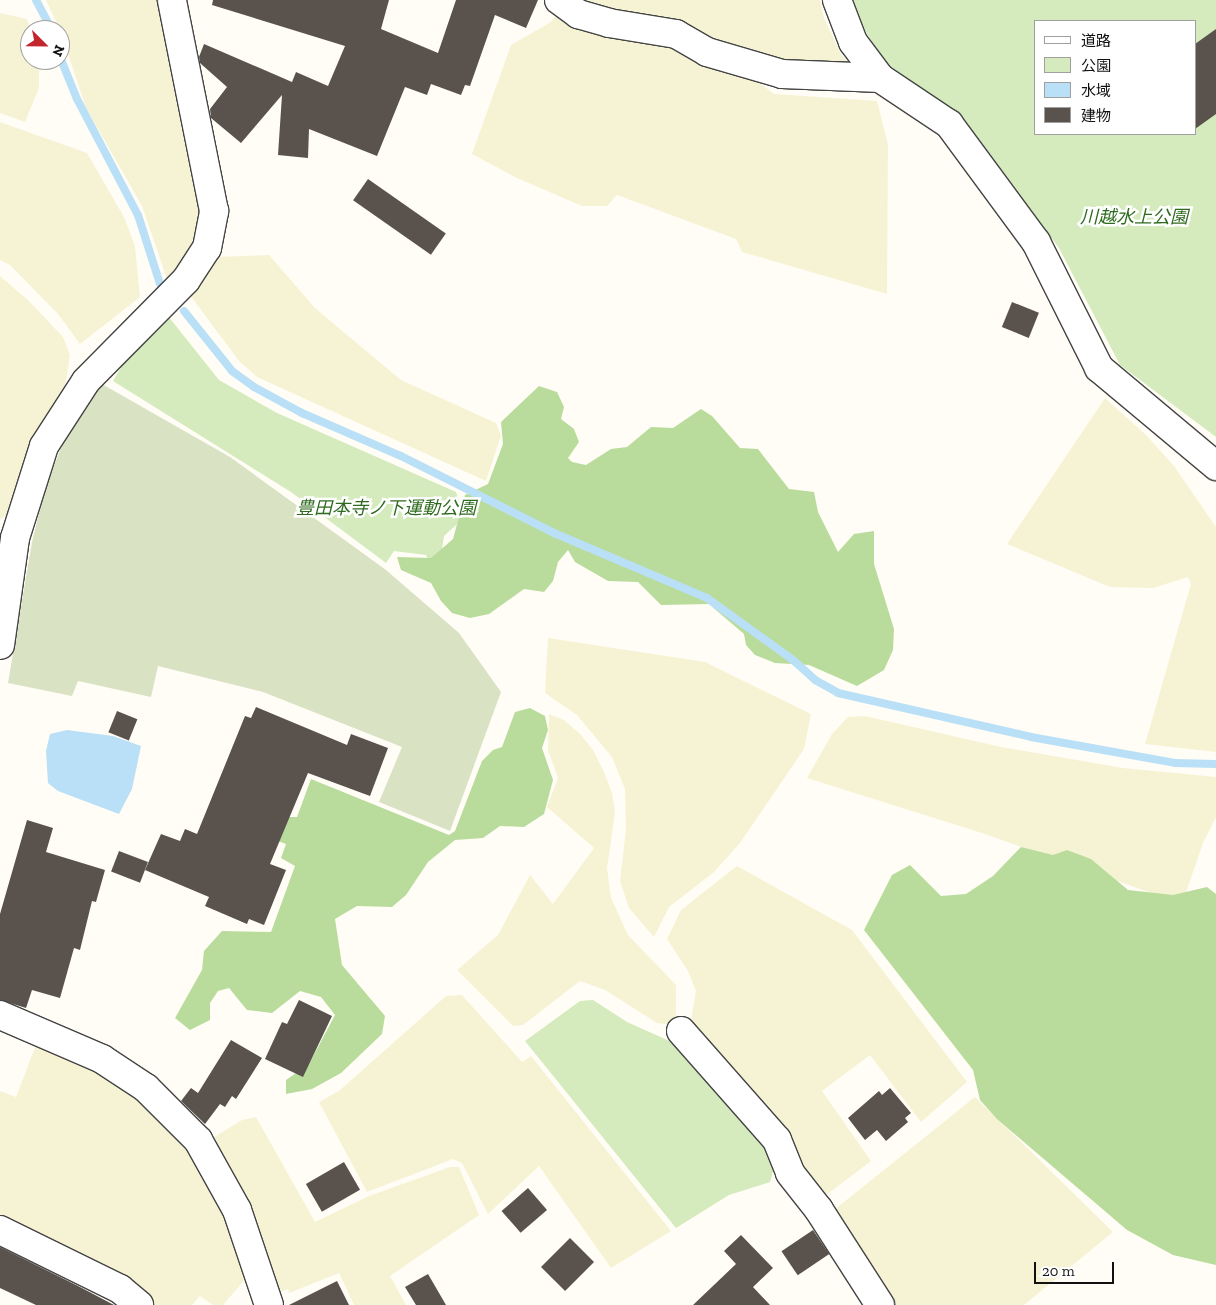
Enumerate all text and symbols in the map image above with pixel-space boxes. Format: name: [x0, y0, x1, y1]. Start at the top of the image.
north arrow: [20, 20, 70, 70]
legend: [1034, 20, 1196, 135]
text: 道路: [1081, 32, 1111, 50]
text: N: [48, 42, 68, 59]
text: 公園: [1081, 57, 1111, 75]
text: 水域: [1081, 82, 1111, 100]
text: 建物: [1081, 107, 1111, 125]
park label: 川越水上公園: [1080, 206, 1188, 228]
park label: 豊田本寺ノ下運動公園: [296, 497, 476, 519]
scale bar: [1036, 1252, 1116, 1284]
text: 20 m: [1042, 1262, 1075, 1280]

